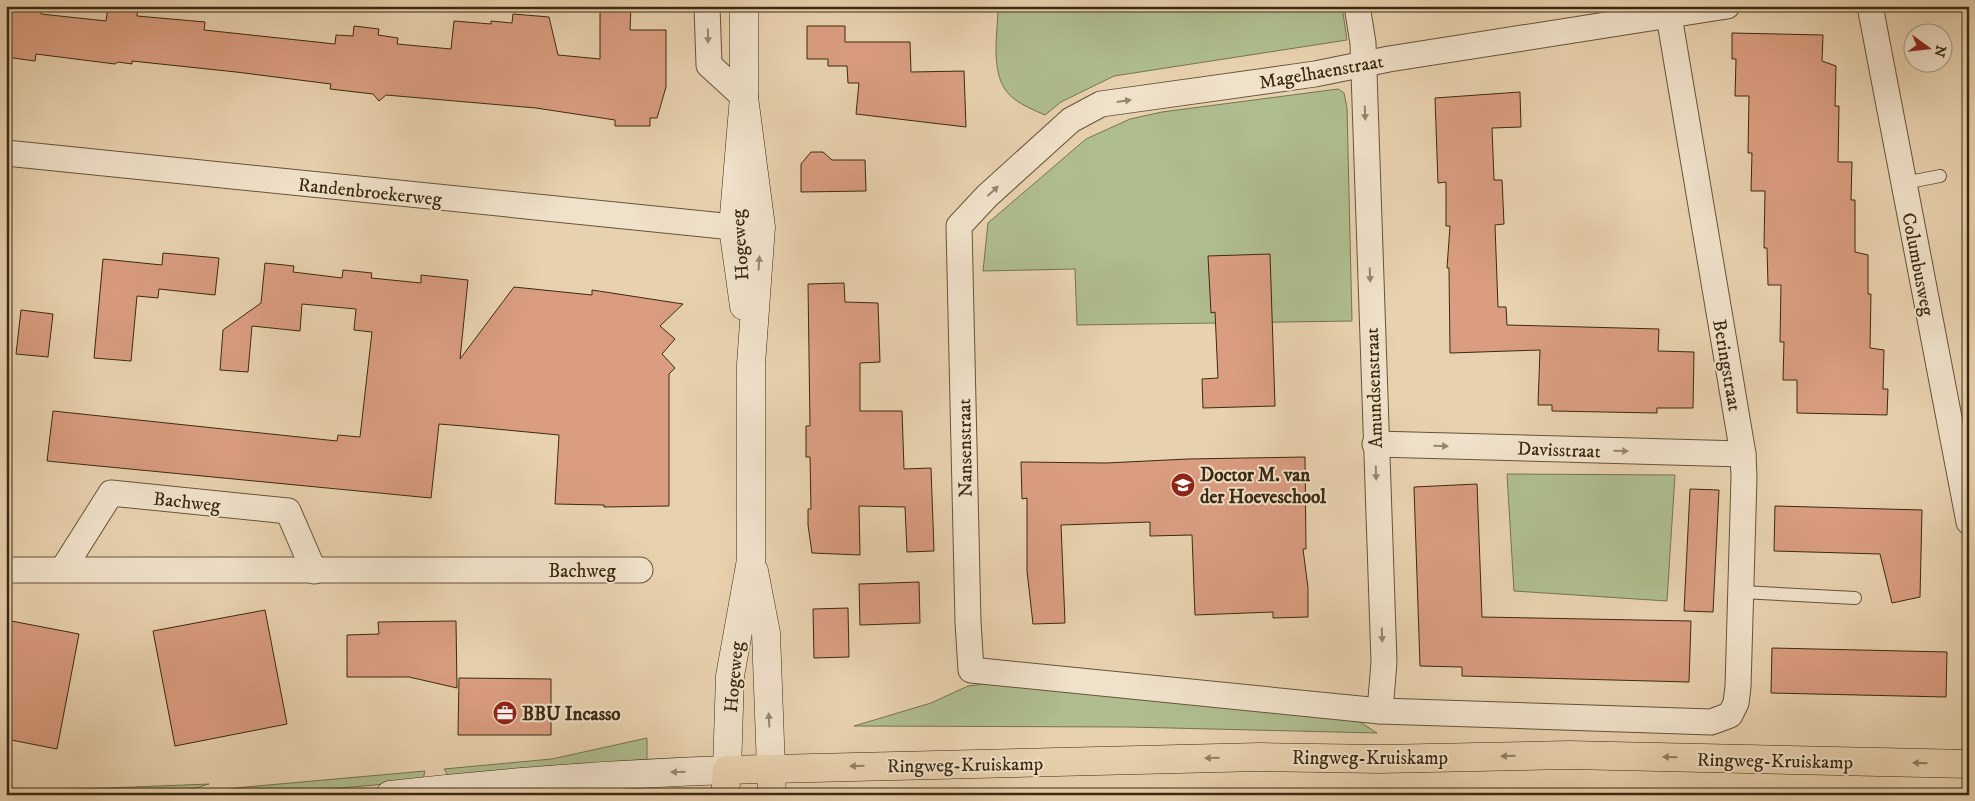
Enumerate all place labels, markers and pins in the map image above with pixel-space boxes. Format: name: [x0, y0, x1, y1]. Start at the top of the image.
place label: Doctor M. van der Hoeveschool: [1200, 464, 1326, 509]
school or university icon: Doctor M. van der Hoeveschool: [1170, 472, 1196, 498]
office icon: BBU Incasso: [492, 700, 518, 726]
place label: BBU Incasso: [522, 703, 621, 726]

